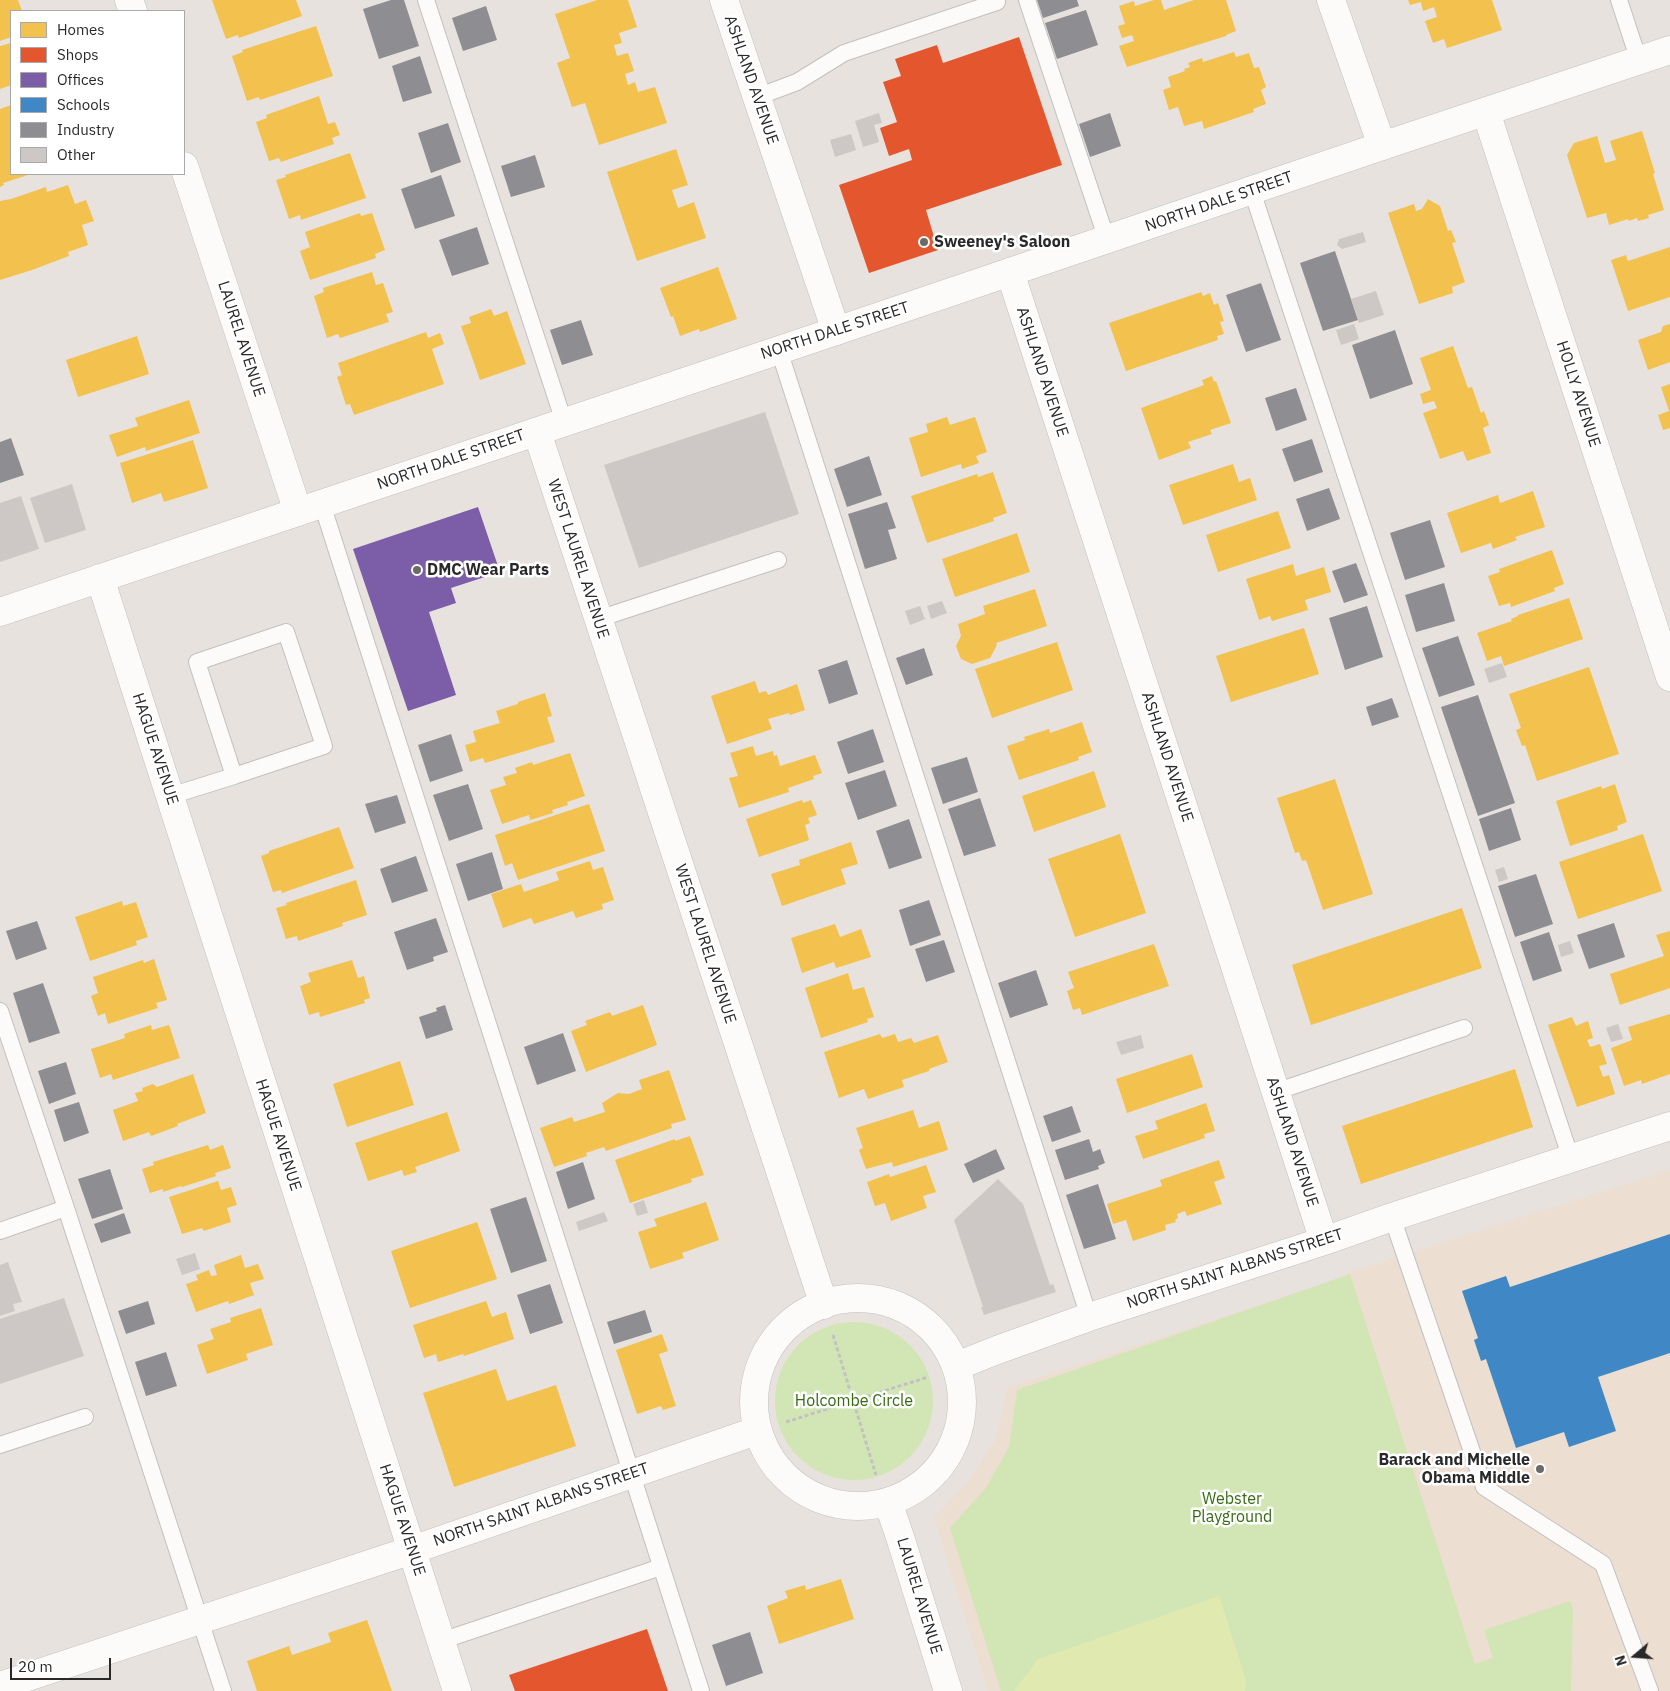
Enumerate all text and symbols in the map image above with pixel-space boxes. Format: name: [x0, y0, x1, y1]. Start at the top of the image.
legend: [10, 10, 185, 175]
street label: ASHLAND AVENUE: [720, 13, 782, 147]
text: Homes: [57, 20, 105, 39]
text: Shops: [57, 45, 99, 64]
text: Offices: [57, 70, 104, 89]
text: Schools: [57, 95, 110, 114]
text: Industry: [57, 120, 114, 139]
text: Other: [57, 145, 95, 164]
street label: NORTH DALE STREET: [1143, 168, 1295, 236]
place label: Sweeney's Saloon: [934, 232, 1070, 252]
marker: Sweeney's Saloon: [918, 236, 930, 248]
street label: LAUREL AVENUE: [213, 279, 269, 399]
street label: NORTH DALE STREET: [758, 298, 912, 364]
street label: ASHLAND AVENUE: [1012, 305, 1072, 439]
street label: HOLLY AVENUE: [1552, 338, 1604, 450]
street label: NORTH DALE STREET: [375, 426, 527, 494]
street label: WEST LAUREL AVENUE: [543, 477, 613, 641]
place label: DMC Wear Parts: [427, 560, 549, 580]
marker: DMC Wear Parts: [411, 564, 423, 576]
street label: ASHLAND AVENUE: [1137, 690, 1197, 824]
street label: HAGUE AVENUE: [128, 691, 182, 807]
street label: WEST LAUREL AVENUE: [670, 862, 740, 1026]
street label: ASHLAND AVENUE: [1262, 1075, 1322, 1209]
street label: HAGUE AVENUE: [251, 1077, 305, 1193]
street label: NORTH SAINT ALBANS STREET: [1124, 1225, 1346, 1313]
park label: Holcombe Circle: [795, 1391, 913, 1411]
place label: Barack and Michelle Obama Middle: [1378, 1450, 1530, 1488]
street label: NORTH SAINT ALBANS STREET: [431, 1459, 651, 1551]
street label: HAGUE AVENUE: [375, 1462, 429, 1578]
marker: Barack and Michelle Obama Middle: [1534, 1463, 1546, 1475]
park label: Webster Playground: [1192, 1489, 1272, 1527]
street label: LAUREL AVENUE: [892, 1535, 946, 1657]
north arrow: [1610, 1631, 1660, 1681]
scale bar: [12, 1648, 114, 1680]
text: N: [1611, 1653, 1631, 1668]
text: 20 m: [18, 1657, 53, 1676]

